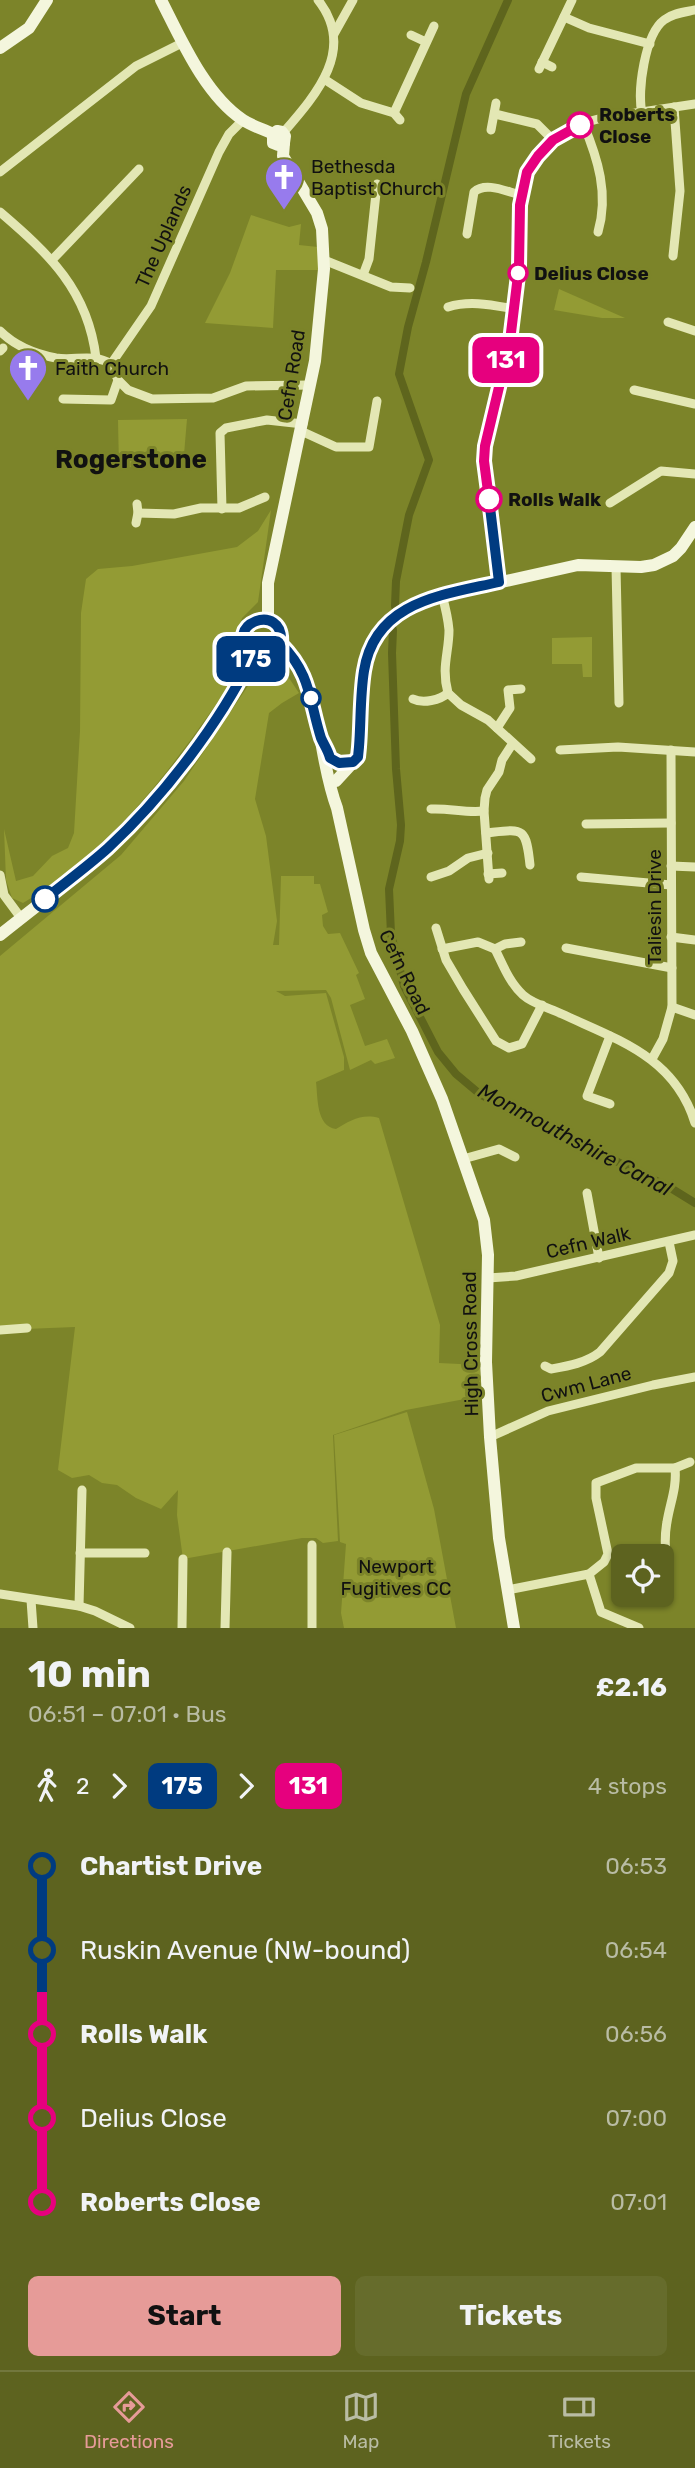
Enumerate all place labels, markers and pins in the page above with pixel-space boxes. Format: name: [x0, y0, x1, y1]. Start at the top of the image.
place label: Roberts Close: [599, 103, 675, 148]
marker: Roberts Close: [567, 112, 593, 138]
place label: Bethesda Baptist Church: [311, 155, 444, 200]
church icon: Bethesda Baptist Church: [263, 156, 305, 211]
place label: Delius Close: [534, 262, 649, 285]
marker: Delius Close: [508, 263, 528, 283]
church icon: Faith Church: [7, 347, 49, 402]
place label: Faith Church: [55, 357, 169, 380]
marker: Rolls Walk: [476, 486, 502, 512]
place label: Rolls Walk: [508, 488, 601, 511]
unlabelled marker: [301, 688, 321, 708]
unlabelled marker: [32, 886, 58, 912]

